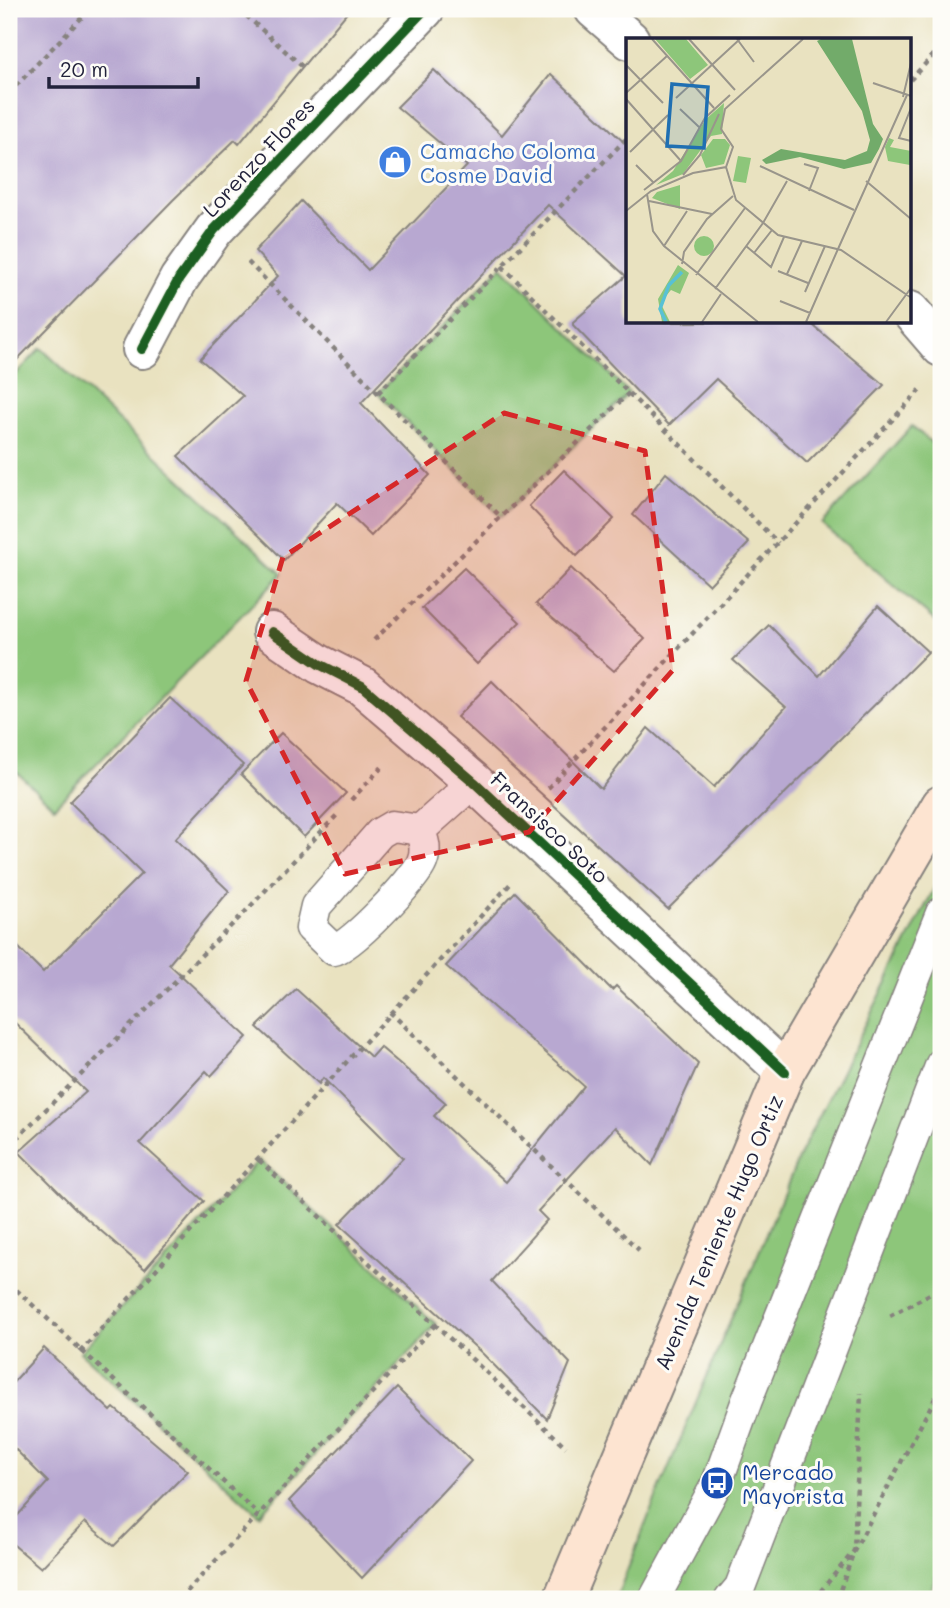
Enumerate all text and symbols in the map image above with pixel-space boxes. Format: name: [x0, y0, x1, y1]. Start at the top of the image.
inset map: [626, 38, 912, 324]
scale bar: [49, 46, 198, 90]
text: 20 m: [60, 55, 108, 82]
street label: Lorenzo Flores: [196, 92, 320, 222]
place label: Camacho Coloma Cosme David: [420, 137, 596, 188]
shop icon: Camacho Coloma Cosme David: [376, 143, 414, 181]
street label: Fransisco Soto: [485, 766, 615, 888]
street label: Avenida Teniente Hugo Ortiz: [648, 1090, 788, 1374]
place label: Mercado Mayorista: [742, 1458, 845, 1509]
bus stop icon: Mercado Mayorista: [698, 1464, 736, 1502]

